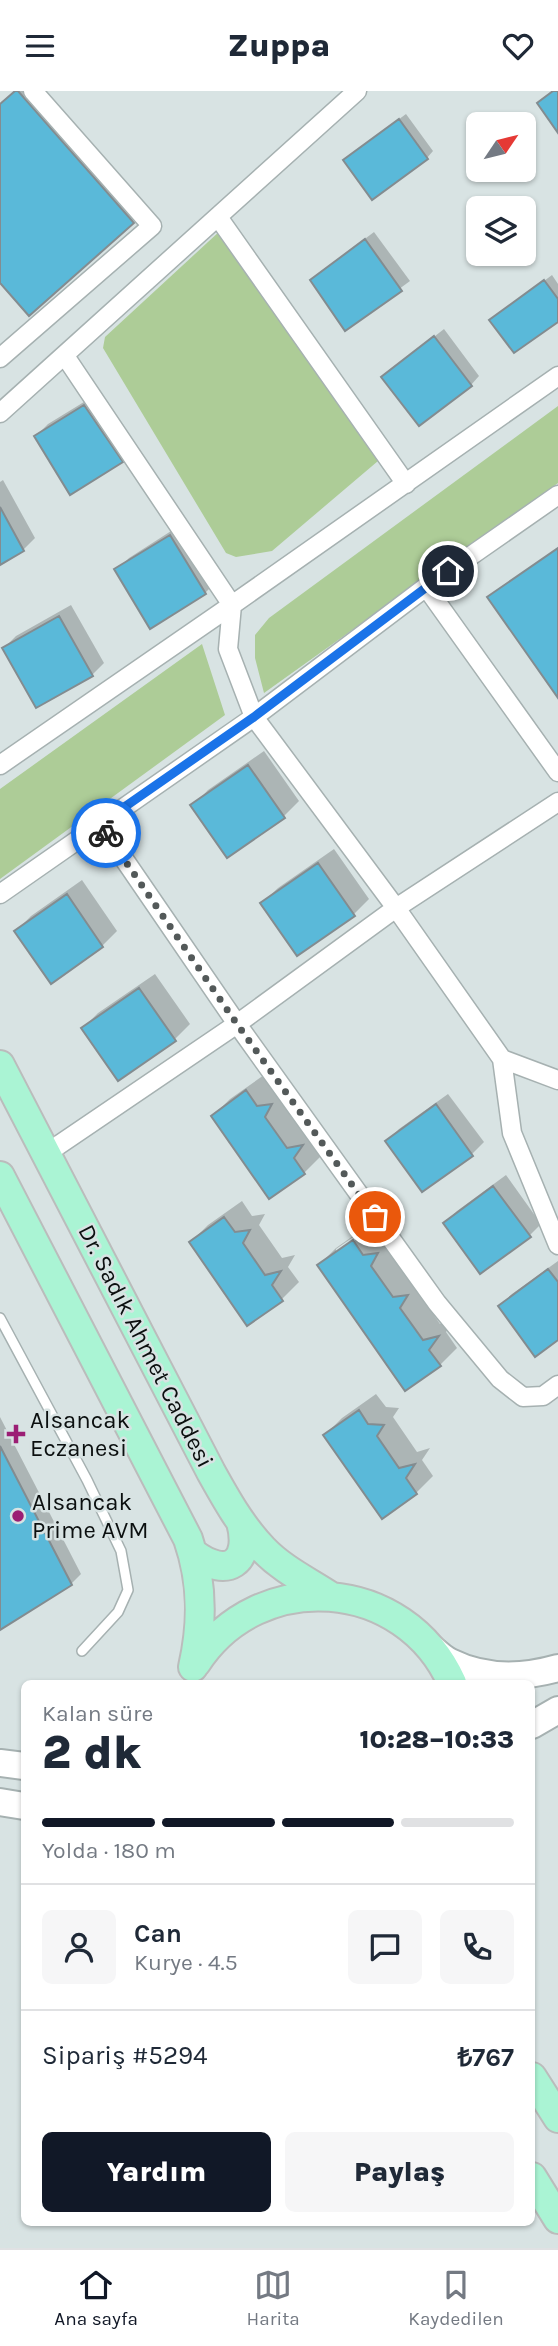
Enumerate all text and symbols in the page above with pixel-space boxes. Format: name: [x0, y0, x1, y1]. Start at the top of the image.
icon: menu: [21, 27, 59, 65]
text: Zuppa: [228, 27, 330, 64]
icon: heart: [499, 27, 537, 65]
north arrow: [466, 112, 536, 182]
map controls: [466, 112, 536, 266]
button: layers: [466, 196, 536, 266]
pin: [418, 541, 478, 601]
icon: home: [429, 552, 467, 590]
courier: [71, 798, 141, 868]
icon: bike: [87, 814, 125, 852]
pin: [345, 1187, 405, 1247]
icon: bag: [356, 1198, 394, 1236]
street label: Dr. Sadık Ahmet Caddesi: [72, 1220, 220, 1472]
place label: Alsancak Eczanesi: [30, 1406, 130, 1462]
marker: Alsancak Eczanesi: [8, 1426, 24, 1442]
place label: Alsancak Prime AVM: [32, 1488, 149, 1544]
marker: Alsancak Prime AVM: [10, 1508, 26, 1524]
text: Kalan süre: [42, 1700, 153, 1727]
text: 10:28–10:33: [360, 1724, 514, 1755]
text: 2 dk: [42, 1726, 141, 1780]
text: Yolda · 180 m: [42, 1837, 176, 1864]
button: person: [42, 1910, 116, 1984]
button: chat: [348, 1910, 422, 1984]
button: phone: [440, 1910, 514, 1984]
text: Can: [134, 1918, 182, 1949]
text: Kurye · 4.5: [134, 1949, 238, 1976]
text: Sipariş #5294: [42, 2040, 208, 2071]
text: ₺767: [457, 2042, 514, 2073]
button: Yardım: [42, 2132, 271, 2212]
button: Paylaş: [285, 2132, 514, 2212]
tab: Ana sayfa: [54, 2266, 138, 2330]
tab: Harita: [246, 2266, 300, 2330]
tab: Kaydedilen: [408, 2266, 504, 2330]

